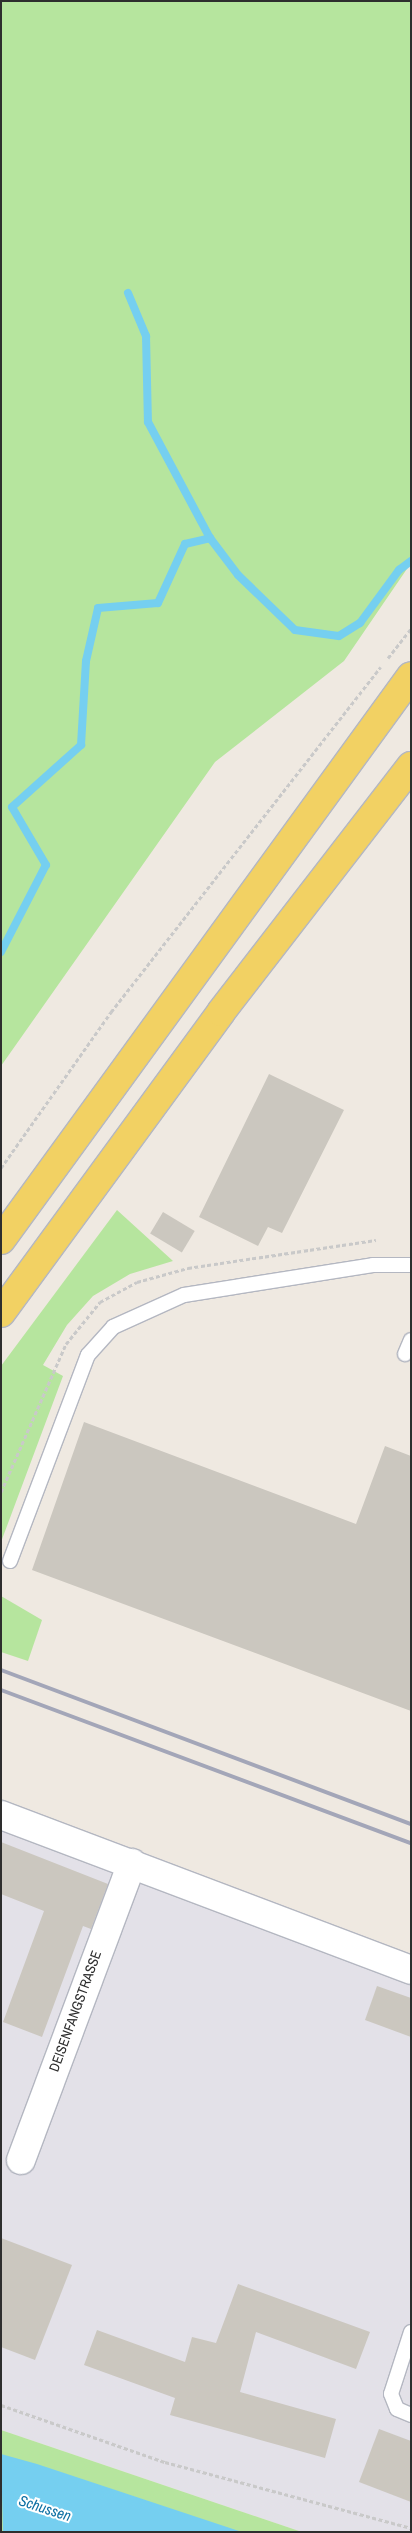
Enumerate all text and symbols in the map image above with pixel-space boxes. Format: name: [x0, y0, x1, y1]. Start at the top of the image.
street label: DEISENFANGSTRASSE: [45, 1948, 105, 2074]
water label: Schussen: [17, 2491, 73, 2525]

